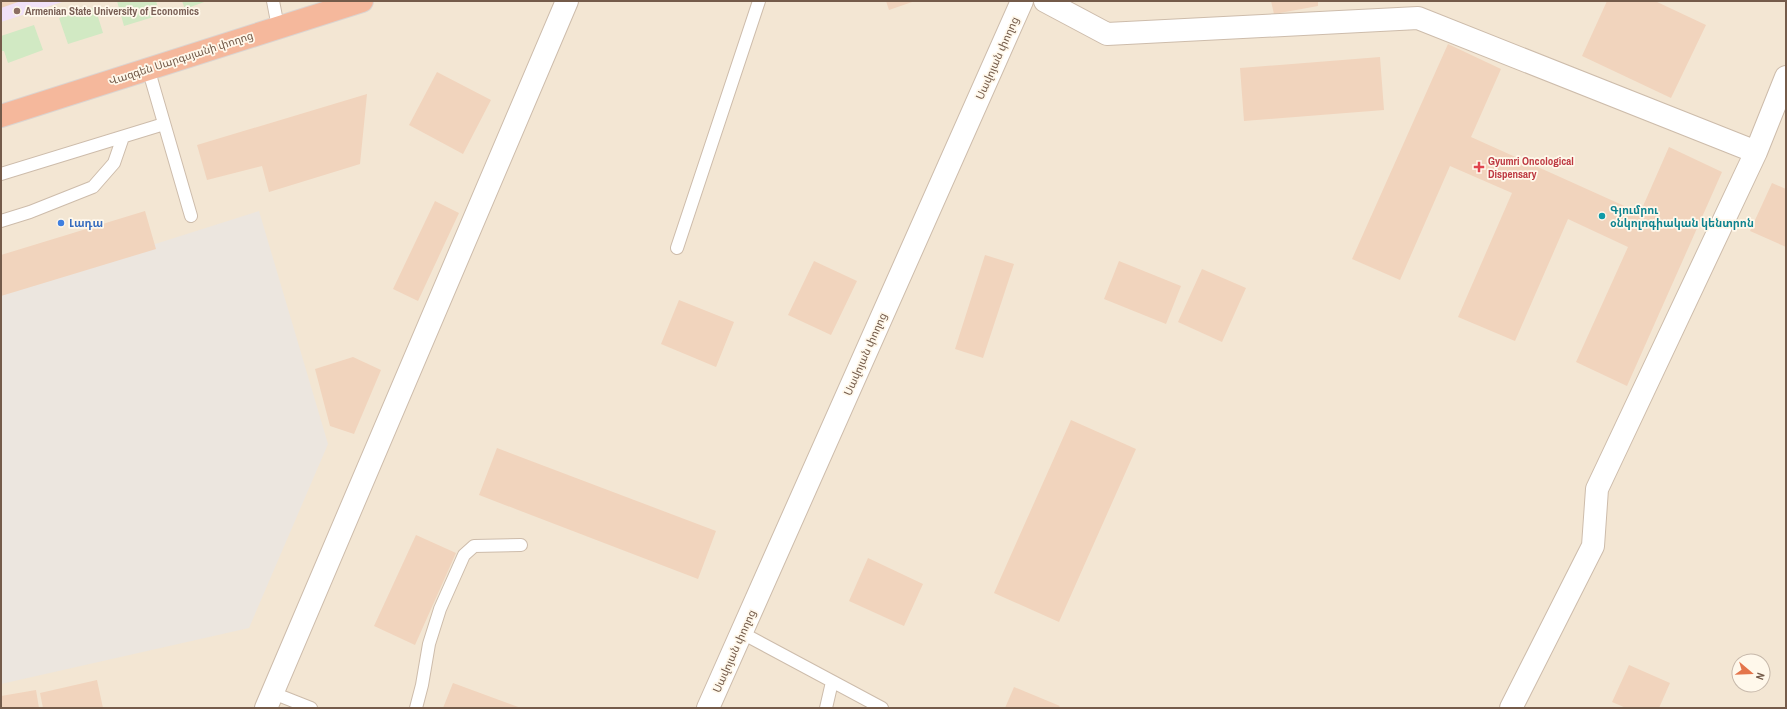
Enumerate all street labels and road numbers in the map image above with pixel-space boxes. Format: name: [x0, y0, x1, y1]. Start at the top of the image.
street label: Սավոյան փողոց: [972, 14, 1022, 102]
street label: Վազգեն Սարգսյանի փողոց: [107, 28, 255, 88]
street label: Սավոյան փողոց: [840, 310, 890, 398]
street label: Սավոյան փողոց: [709, 607, 759, 695]

